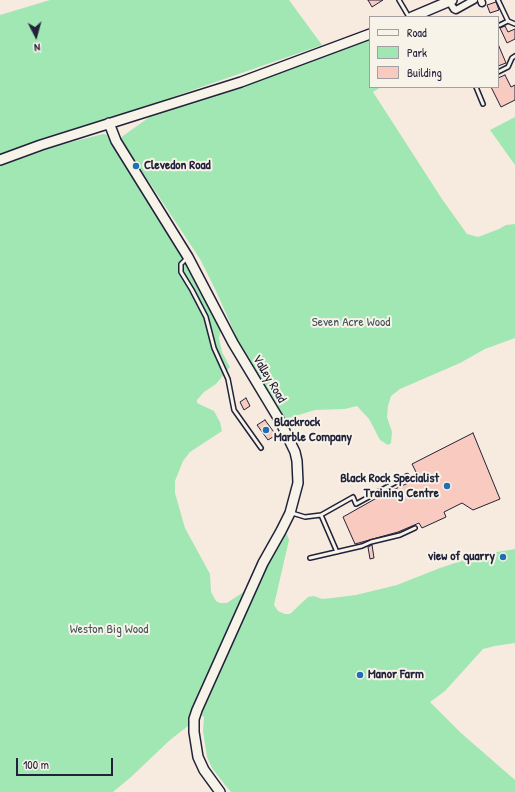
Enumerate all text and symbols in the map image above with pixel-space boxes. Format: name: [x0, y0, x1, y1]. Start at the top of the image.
north arrow: [16, 16, 56, 56]
legend: [369, 16, 499, 88]
text: Road: [407, 24, 427, 41]
text: N: [34, 41, 41, 55]
text: Park: [407, 44, 427, 61]
text: Building: [407, 64, 442, 81]
place label: Clevedon Road: [144, 158, 211, 174]
marker: Clevedon Road: [131, 161, 141, 171]
park label: Seven Acre Wood: [312, 315, 390, 331]
street label: Valley Road: [249, 352, 289, 406]
place label: Blackrock Marble Company: [274, 415, 352, 446]
marker: Blackrock Marble Company: [261, 425, 271, 435]
place label: Black Rock Specialist Training Centre: [340, 471, 439, 502]
marker: Black Rock Specialist Training Centre: [442, 481, 452, 491]
place label: view of quarry: [428, 549, 495, 565]
marker: view of quarry: [498, 552, 508, 562]
park label: Weston Big Wood: [70, 622, 148, 638]
place label: Manor Farm: [368, 667, 424, 683]
marker: Manor Farm: [355, 670, 365, 680]
scale bar: [18, 750, 115, 776]
text: 100 m: [23, 756, 49, 773]

